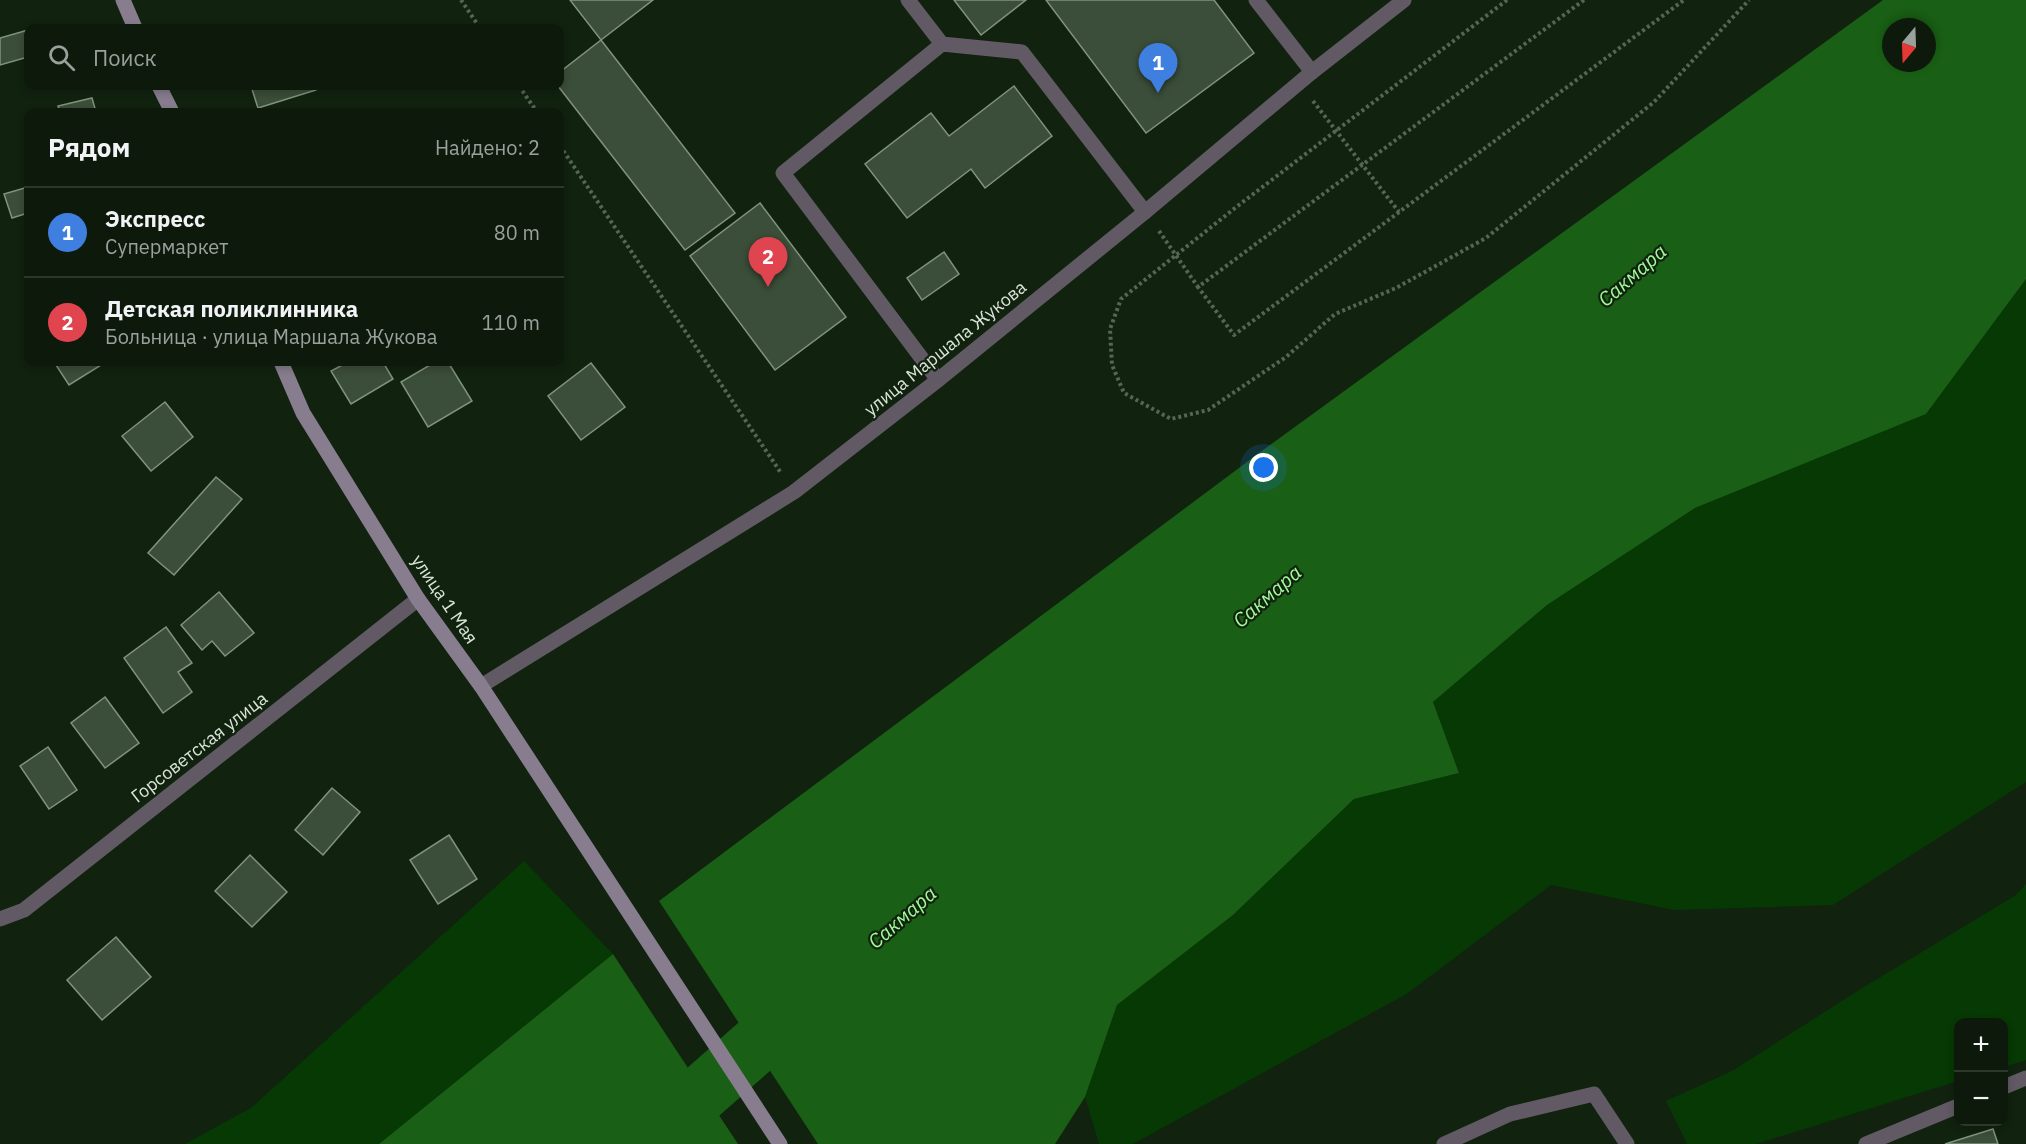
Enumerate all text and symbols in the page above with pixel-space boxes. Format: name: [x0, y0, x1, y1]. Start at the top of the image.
north arrow: [1882, 18, 1936, 72]
search box: [24, 24, 564, 90]
icon: search: [45, 41, 78, 74]
text: Поиск: [93, 43, 157, 72]
pin: 1: [1138, 44, 1178, 93]
text: Рядом: [48, 130, 130, 164]
text: Найдено: 2: [435, 134, 540, 161]
text: Экспресс: [105, 204, 205, 233]
text: 1: [62, 219, 74, 246]
text: 80 m: [494, 219, 540, 246]
text: Супермаркет: [105, 233, 228, 260]
pin: 2: [748, 238, 788, 287]
water label: Сакмара: [1592, 238, 1672, 312]
street label: улица Маршала Жукова: [859, 275, 1031, 421]
text: Детская поликлинника: [105, 294, 358, 323]
text: 2: [62, 309, 74, 336]
text: 110 m: [482, 309, 540, 336]
text: Больница · улица Маршала Жукова: [105, 323, 438, 350]
your location: [1249, 453, 1278, 482]
street label: улица 1 Мая: [407, 550, 483, 648]
water label: Сакмара: [1227, 559, 1307, 633]
street label: Горсоветская улица: [126, 686, 272, 807]
water label: Сакмара: [862, 880, 942, 954]
map controls: [1954, 1018, 2008, 1126]
button: +: [1954, 1018, 2008, 1072]
button: −: [1954, 1072, 2008, 1126]

